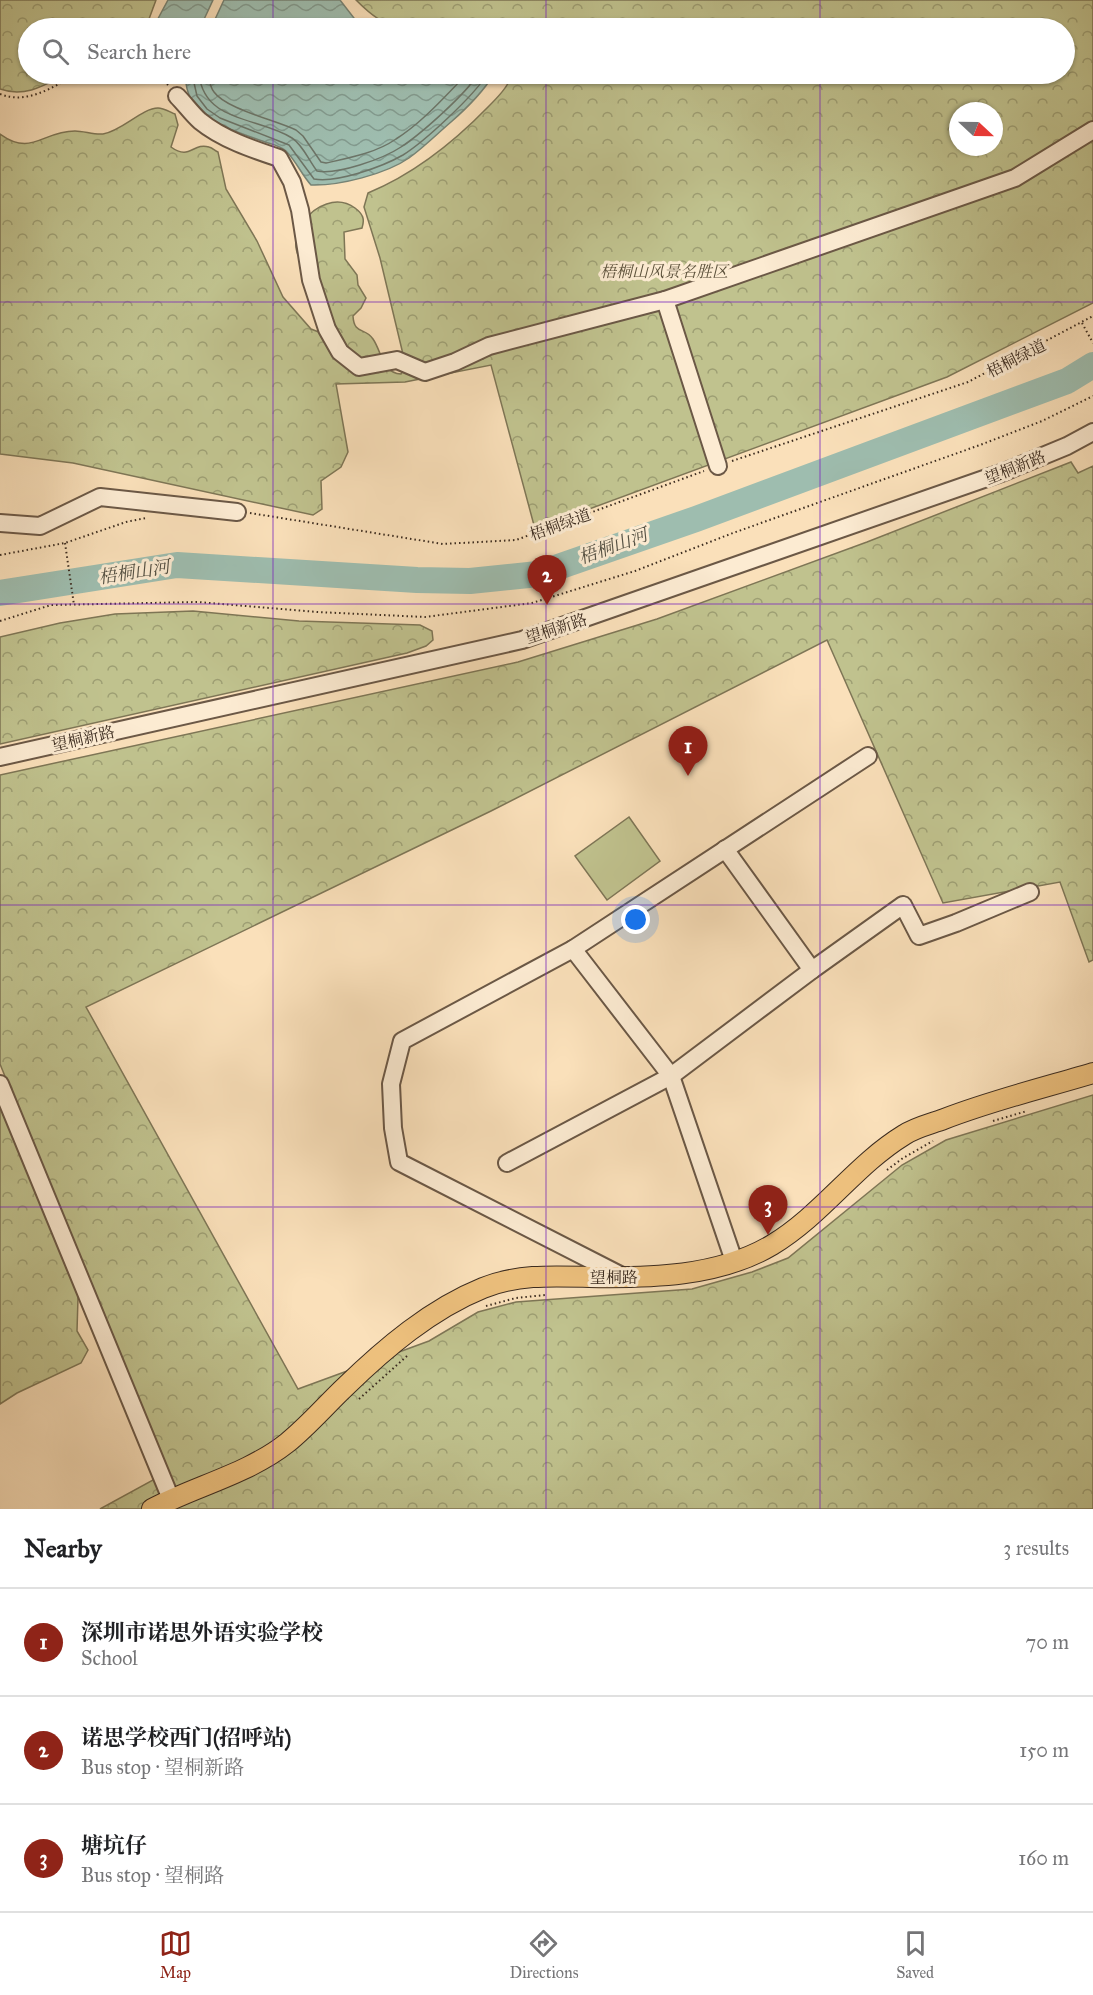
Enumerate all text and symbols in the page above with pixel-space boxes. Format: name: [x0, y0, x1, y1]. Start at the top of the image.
search box: [18, 18, 1075, 84]
icon: search: [39, 35, 72, 68]
text: Search here: [87, 38, 191, 65]
north arrow: [949, 102, 1003, 156]
park label: 梧桐山风景名胜区: [600, 262, 730, 281]
street label: 梧桐绿道: [983, 335, 1049, 381]
street label: 望桐新路: [982, 447, 1048, 488]
street label: 梧桐绿道: [527, 505, 593, 544]
water label: 梧桐山河: [575, 522, 653, 569]
water label: 梧桐山河: [97, 555, 174, 588]
pin: 2: [528, 556, 566, 605]
street label: 望桐新路: [523, 610, 590, 647]
street label: 望桐新路: [50, 722, 116, 755]
pin: 1: [668, 726, 708, 776]
your location: [621, 905, 650, 934]
pin: 3: [748, 1186, 788, 1235]
street label: 望桐路: [590, 1268, 638, 1287]
text: Nearby: [24, 1532, 102, 1564]
text: 3 results: [1003, 1536, 1069, 1560]
text: 深圳市诺思外语实验学校: [81, 1619, 323, 1646]
text: 1: [40, 1630, 47, 1654]
text: 70 m: [1026, 1630, 1069, 1654]
text: School: [81, 1646, 138, 1670]
text: 诺思学校西门(招呼站): [81, 1724, 291, 1751]
text: 2: [39, 1738, 48, 1762]
text: 150 m: [1019, 1738, 1069, 1762]
text: Bus stop · 望桐新路: [81, 1755, 244, 1779]
text: 塘坑仔: [81, 1832, 147, 1859]
text: 3: [40, 1846, 48, 1870]
text: 160 m: [1018, 1846, 1069, 1870]
text: Bus stop · 望桐路: [81, 1863, 224, 1887]
tab: Map: [159, 1927, 192, 1982]
tab: Directions: [510, 1927, 578, 1982]
tab: Saved: [896, 1927, 934, 1982]

